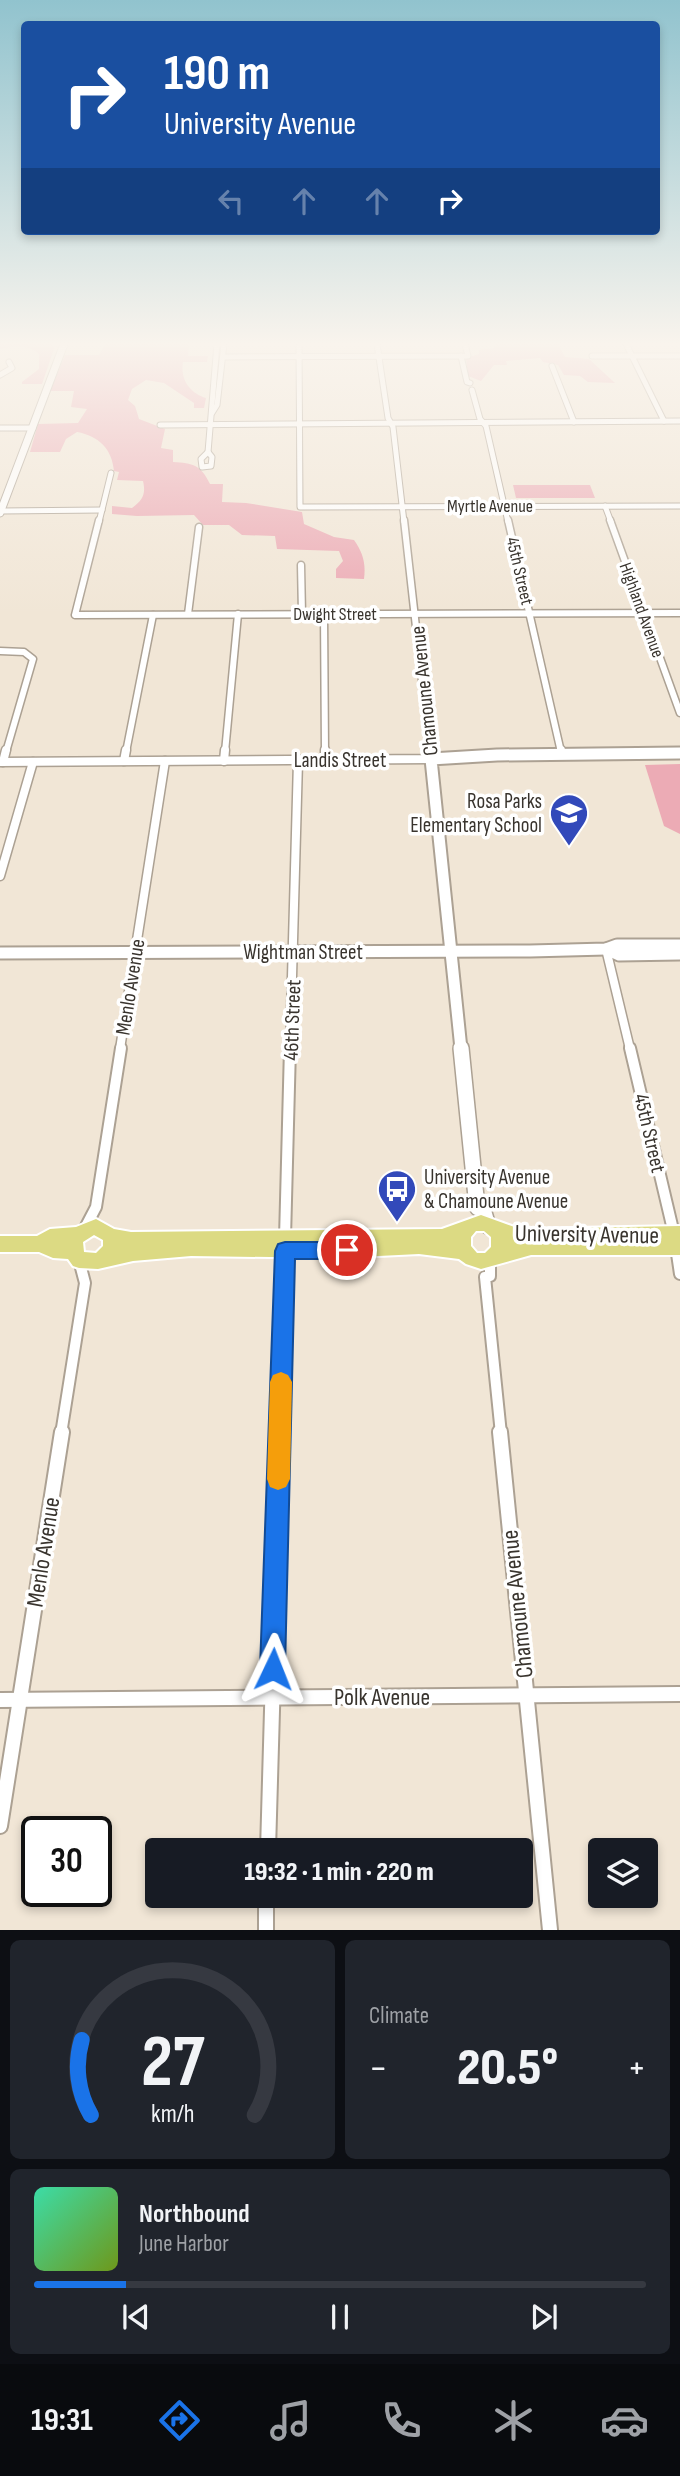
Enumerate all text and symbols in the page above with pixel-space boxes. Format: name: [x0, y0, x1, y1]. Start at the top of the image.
text: 190 m: [164, 45, 270, 104]
icon: right: [49, 49, 140, 140]
text: University Avenue: [164, 105, 356, 144]
icon: left: [212, 182, 250, 220]
icon: ahead: [285, 182, 323, 220]
icon: ahead: [358, 182, 396, 220]
icon: right: [431, 182, 469, 220]
street label: Myrtle Avenue: [447, 496, 533, 517]
street label: 45th Street: [502, 535, 538, 607]
street label: Highland Avenue: [615, 560, 668, 661]
street label: Dwight Street: [293, 604, 377, 625]
street label: Chamoune Avenue: [405, 625, 444, 757]
street label: Landis Street: [294, 748, 386, 773]
place label: Rosa Parks Elementary School: [410, 789, 542, 838]
school or university icon: Rosa Parks Elementary School: [548, 792, 590, 847]
street label: Menlo Avenue: [111, 937, 150, 1037]
street label: Wightman Street: [243, 940, 363, 965]
street label: 46th Street: [279, 979, 306, 1061]
street label: 45th Street: [628, 1091, 671, 1175]
place label: University Avenue & Chamoune Avenue: [424, 1165, 568, 1214]
bus stop icon: University Avenue & Chamoune Avenue: [376, 1168, 418, 1223]
street label: University Avenue: [515, 1219, 659, 1250]
pin: [317, 1220, 377, 1280]
icon: arrive: [328, 1231, 366, 1269]
street label: Menlo Avenue: [20, 1495, 67, 1609]
street label: Chamoune Avenue: [495, 1528, 540, 1680]
position arrow: [236, 1632, 310, 1706]
street label: Polk Avenue: [334, 1683, 430, 1712]
speed limit sign: 30: [21, 1816, 112, 1907]
map controls: [588, 1838, 658, 1908]
button: layers: [588, 1838, 658, 1908]
text: 19:32 · 1 min · 220 m: [244, 1857, 434, 1888]
text: Climate: [369, 2002, 429, 2030]
text: 27: [141, 2020, 205, 2108]
text: 20.5°: [457, 2037, 558, 2100]
text: −: [369, 2046, 388, 2091]
text: +: [627, 2046, 646, 2091]
text: km/h: [151, 2099, 194, 2130]
text: Northbound: [139, 2199, 250, 2230]
text: June Harbor: [139, 2230, 229, 2258]
icon: previous: [117, 2298, 155, 2336]
icon: pause: [321, 2298, 359, 2336]
icon: next: [525, 2298, 563, 2336]
icon: directions: [155, 2396, 204, 2445]
icon: music: [266, 2396, 315, 2445]
icon: phone: [377, 2396, 426, 2445]
icon: climate: [489, 2396, 538, 2445]
icon: car: [600, 2396, 649, 2445]
text: 19:31: [31, 2401, 93, 2440]

